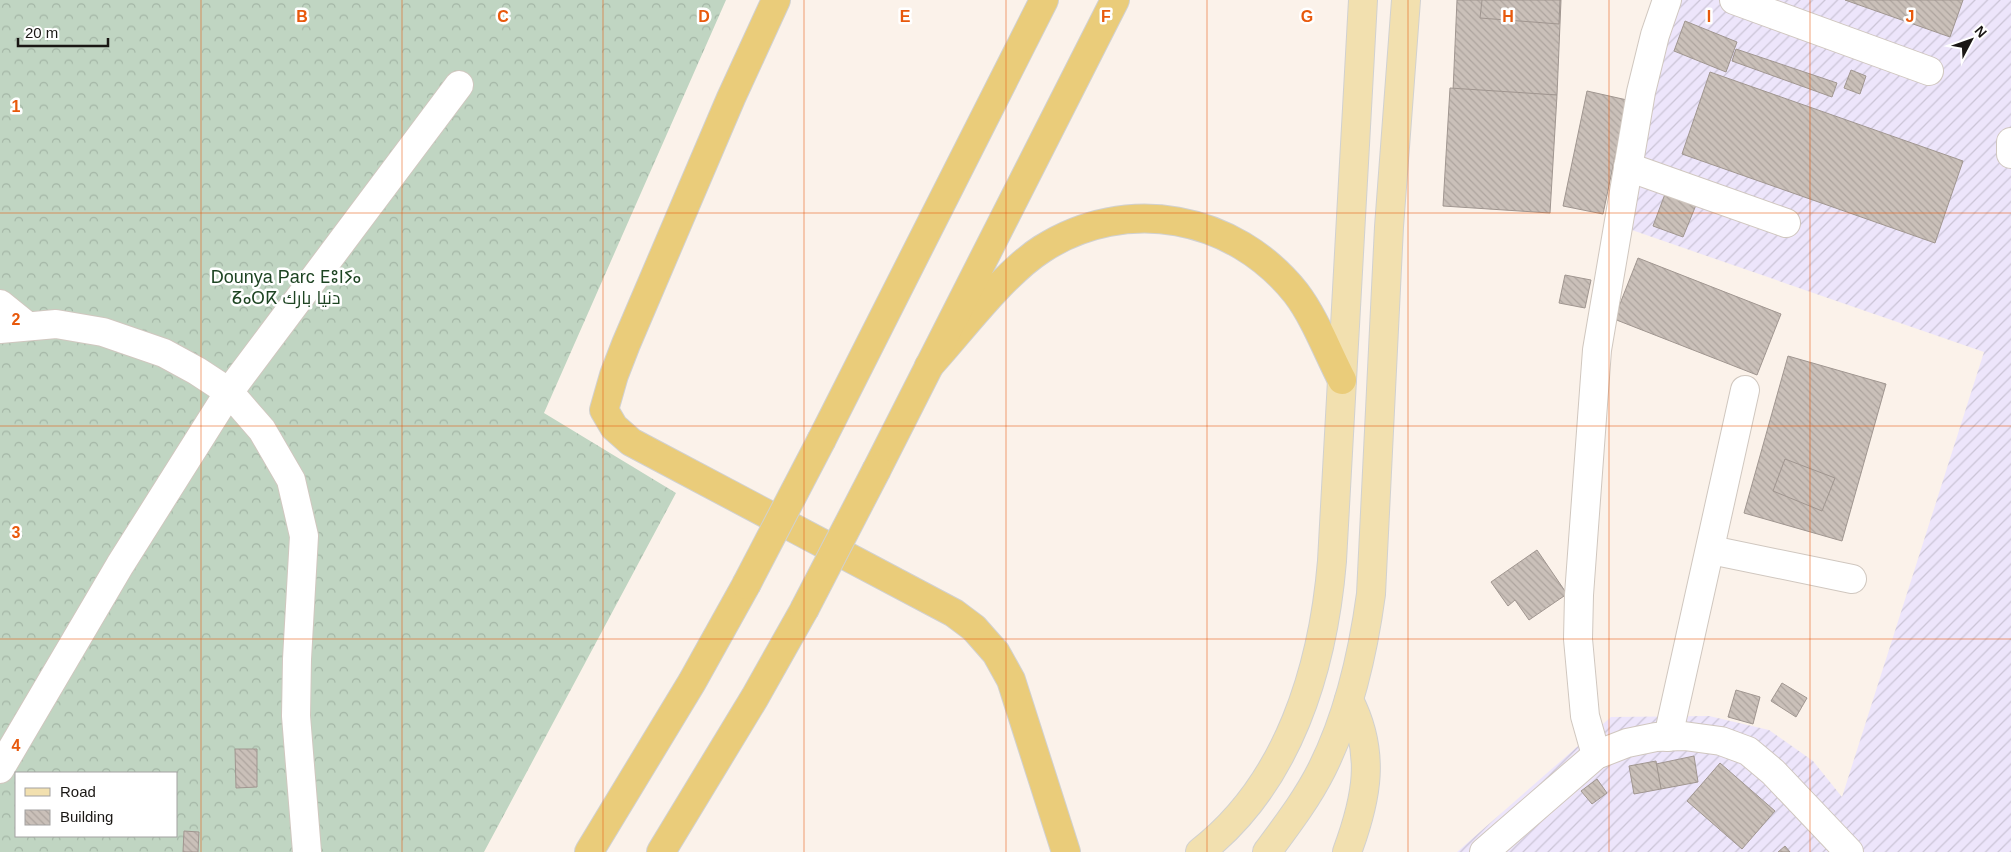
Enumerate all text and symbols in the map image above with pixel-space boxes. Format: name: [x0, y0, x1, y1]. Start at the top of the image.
text: B: [296, 8, 308, 25]
text: C: [497, 8, 509, 25]
text: D: [698, 8, 710, 25]
text: E: [900, 8, 911, 25]
text: F: [1101, 8, 1111, 25]
text: G: [1301, 8, 1313, 25]
text: H: [1502, 8, 1514, 25]
text: I: [1707, 8, 1711, 25]
text: J: [1906, 8, 1914, 25]
scale bar: [18, 15, 108, 47]
north arrow: [1946, 15, 1996, 65]
text: N: [1971, 22, 1990, 41]
text: 20 m: [25, 24, 58, 41]
text: 1: [12, 98, 21, 115]
park label: Dounya Parc ⴹⵓⵏⵢⴰ ⵒⴰⵔⴽ دنيا بارك: [211, 267, 361, 309]
text: 2: [12, 311, 21, 328]
text: 3: [12, 524, 21, 541]
text: 4: [12, 737, 21, 754]
legend: [15, 772, 178, 837]
text: Road: [60, 783, 96, 800]
text: Building: [60, 808, 113, 825]

